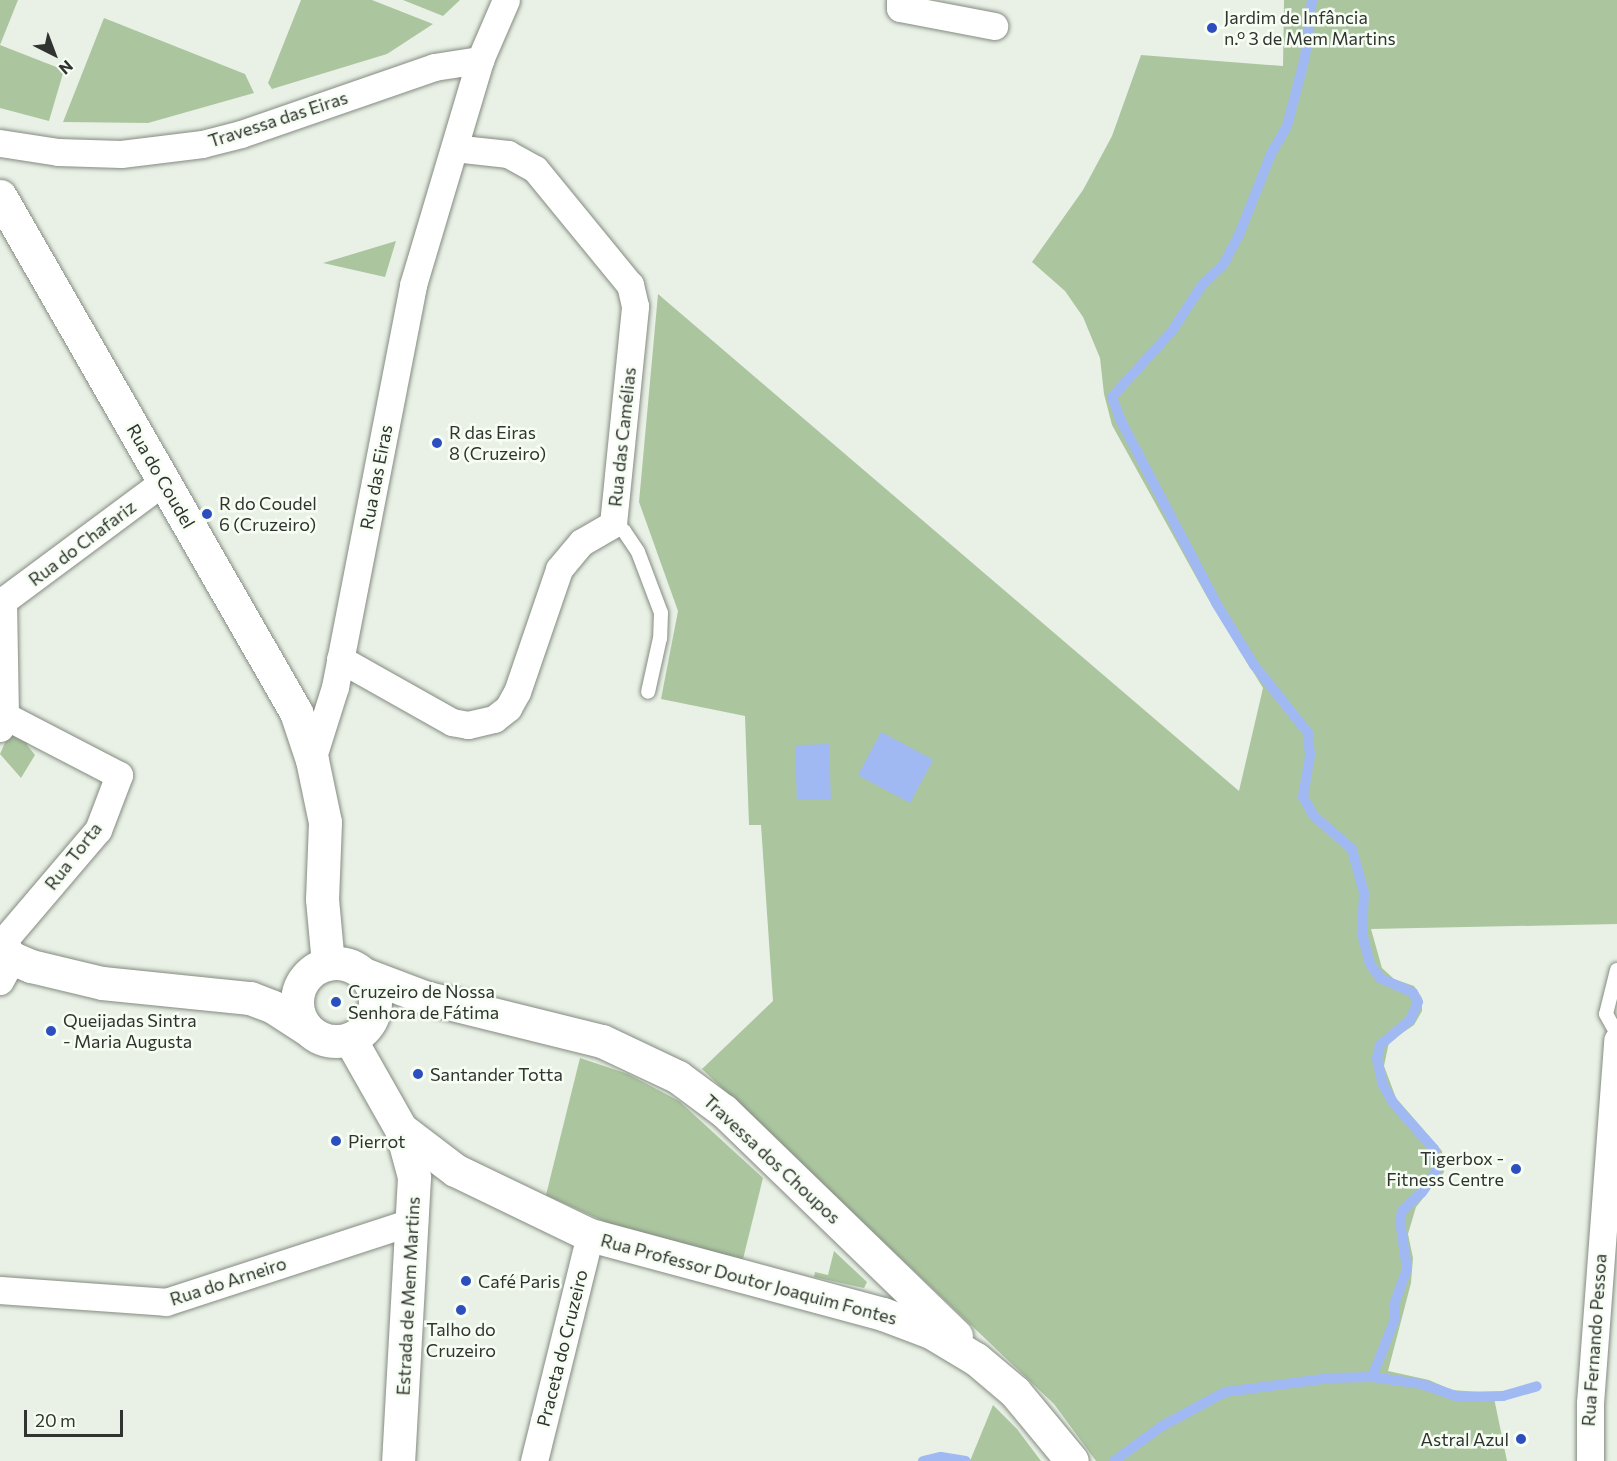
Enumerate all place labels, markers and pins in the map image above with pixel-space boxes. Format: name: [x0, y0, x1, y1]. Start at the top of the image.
place label: Jardim de Infância n.º 3 de Mem Martins: [1224, 7, 1396, 50]
marker: Jardim de Infância n.º 3 de Mem Martins: [1205, 21, 1219, 35]
place label: R das Eiras 8 (Cruzeiro): [449, 422, 546, 464]
marker: R das Eiras 8 (Cruzeiro): [430, 436, 444, 450]
place label: R do Coudel 6 (Cruzeiro): [219, 493, 317, 536]
marker: R do Coudel 6 (Cruzeiro): [200, 507, 214, 521]
place label: Cruzeiro de Nossa Senhora de Fátima: [348, 981, 499, 1024]
marker: Cruzeiro de Nossa Senhora de Fátima: [329, 995, 343, 1009]
place label: Queijadas Sintra - Maria Augusta: [63, 1010, 197, 1052]
marker: Queijadas Sintra - Maria Augusta: [44, 1024, 58, 1038]
place label: Santander Totta: [430, 1063, 563, 1085]
marker: Santander Totta: [411, 1067, 425, 1081]
place label: Pierrot: [348, 1130, 405, 1152]
marker: Pierrot: [329, 1134, 343, 1148]
place label: Tigerbox - Fitness Centre: [1386, 1148, 1504, 1190]
marker: Tigerbox - Fitness Centre: [1509, 1162, 1523, 1176]
place label: Café Paris: [478, 1270, 560, 1292]
marker: Café Paris: [459, 1274, 473, 1288]
marker: Talho do Cruzeiro: [454, 1303, 468, 1317]
place label: Talho do Cruzeiro: [426, 1319, 496, 1362]
place label: Astral Azul: [1421, 1428, 1509, 1450]
marker: Astral Azul: [1514, 1432, 1528, 1446]

